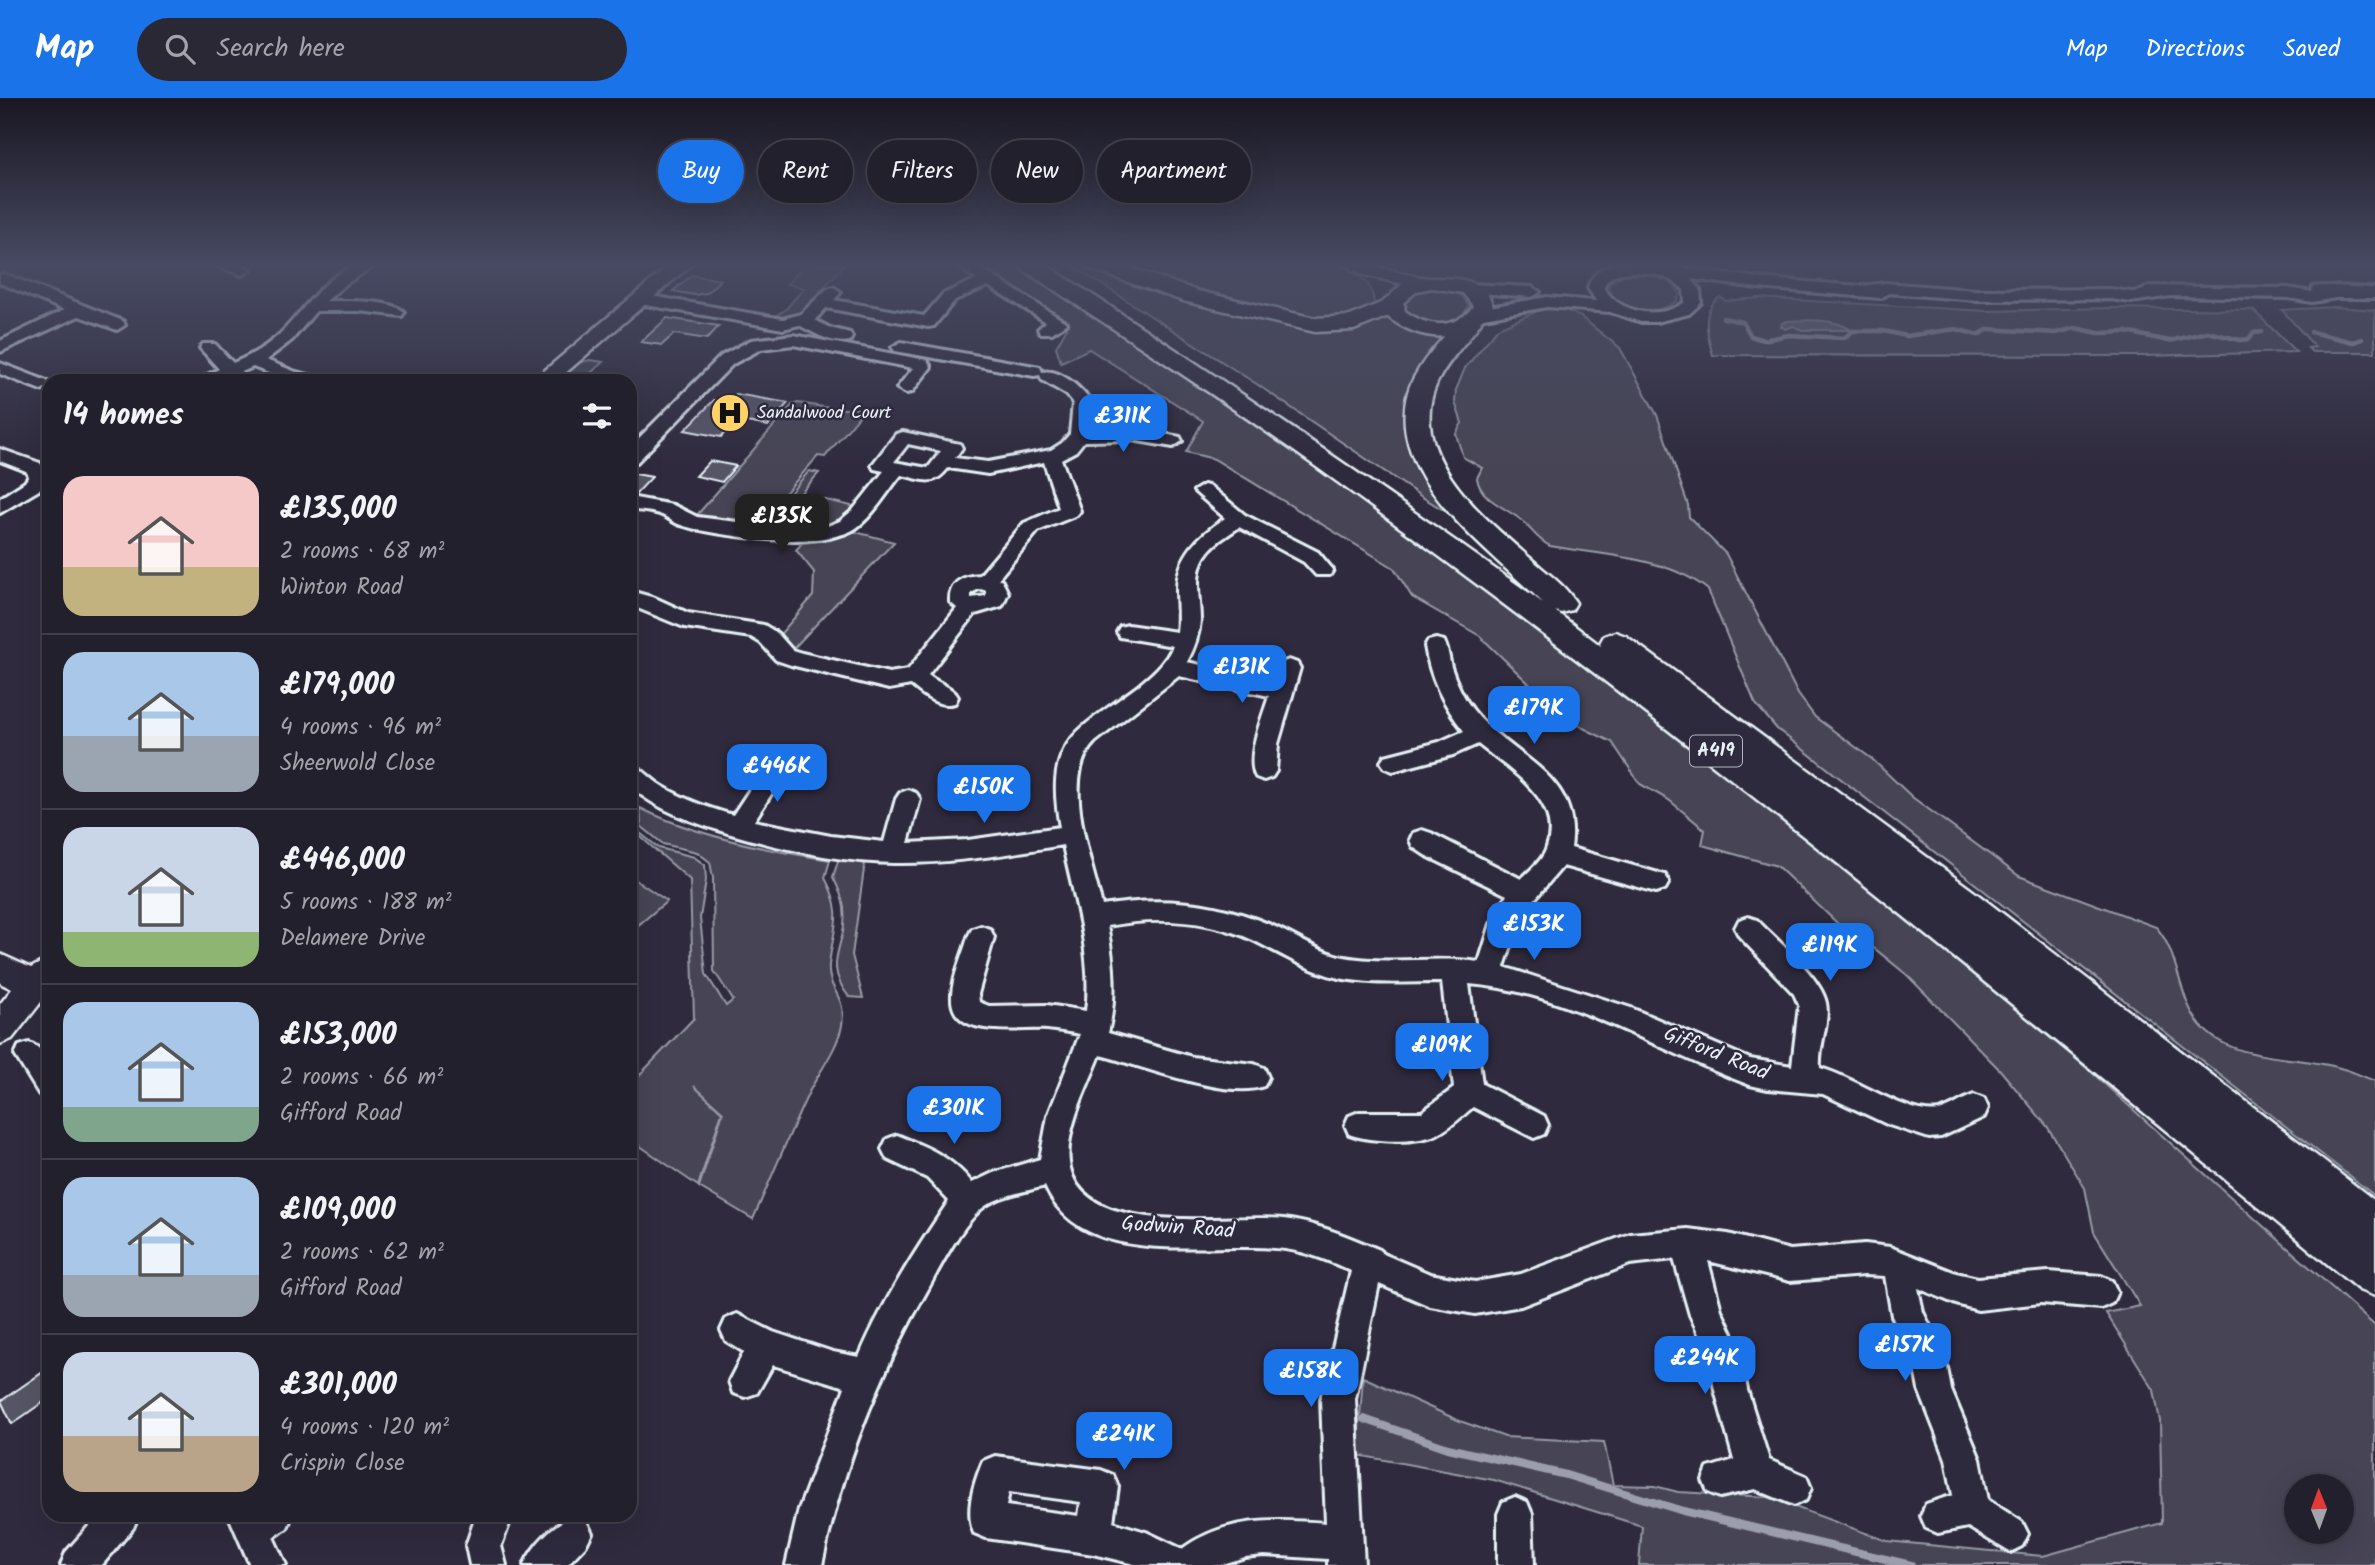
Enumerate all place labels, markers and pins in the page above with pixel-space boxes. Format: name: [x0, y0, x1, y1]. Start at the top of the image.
hospital icon: Sandalwood Court: [709, 392, 751, 434]
pin: £311K: [1074, 394, 1172, 454]
place label: Sandalwood Court: [757, 399, 893, 428]
pin: £135K: [733, 494, 831, 554]
pin: £131K: [1193, 646, 1291, 705]
pin: £179K: [1485, 686, 1583, 746]
pin: £446K: [728, 744, 826, 804]
pin: £150K: [935, 766, 1033, 825]
pin: £153K: [1485, 902, 1583, 962]
pin: £119K: [1781, 924, 1879, 983]
pin: £109K: [1393, 1024, 1491, 1083]
pin: £301K: [905, 1086, 1003, 1146]
pin: £157K: [1856, 1324, 1954, 1383]
pin: £244K: [1656, 1336, 1754, 1396]
pin: £158K: [1262, 1350, 1360, 1409]
pin: £241K: [1075, 1412, 1173, 1472]

